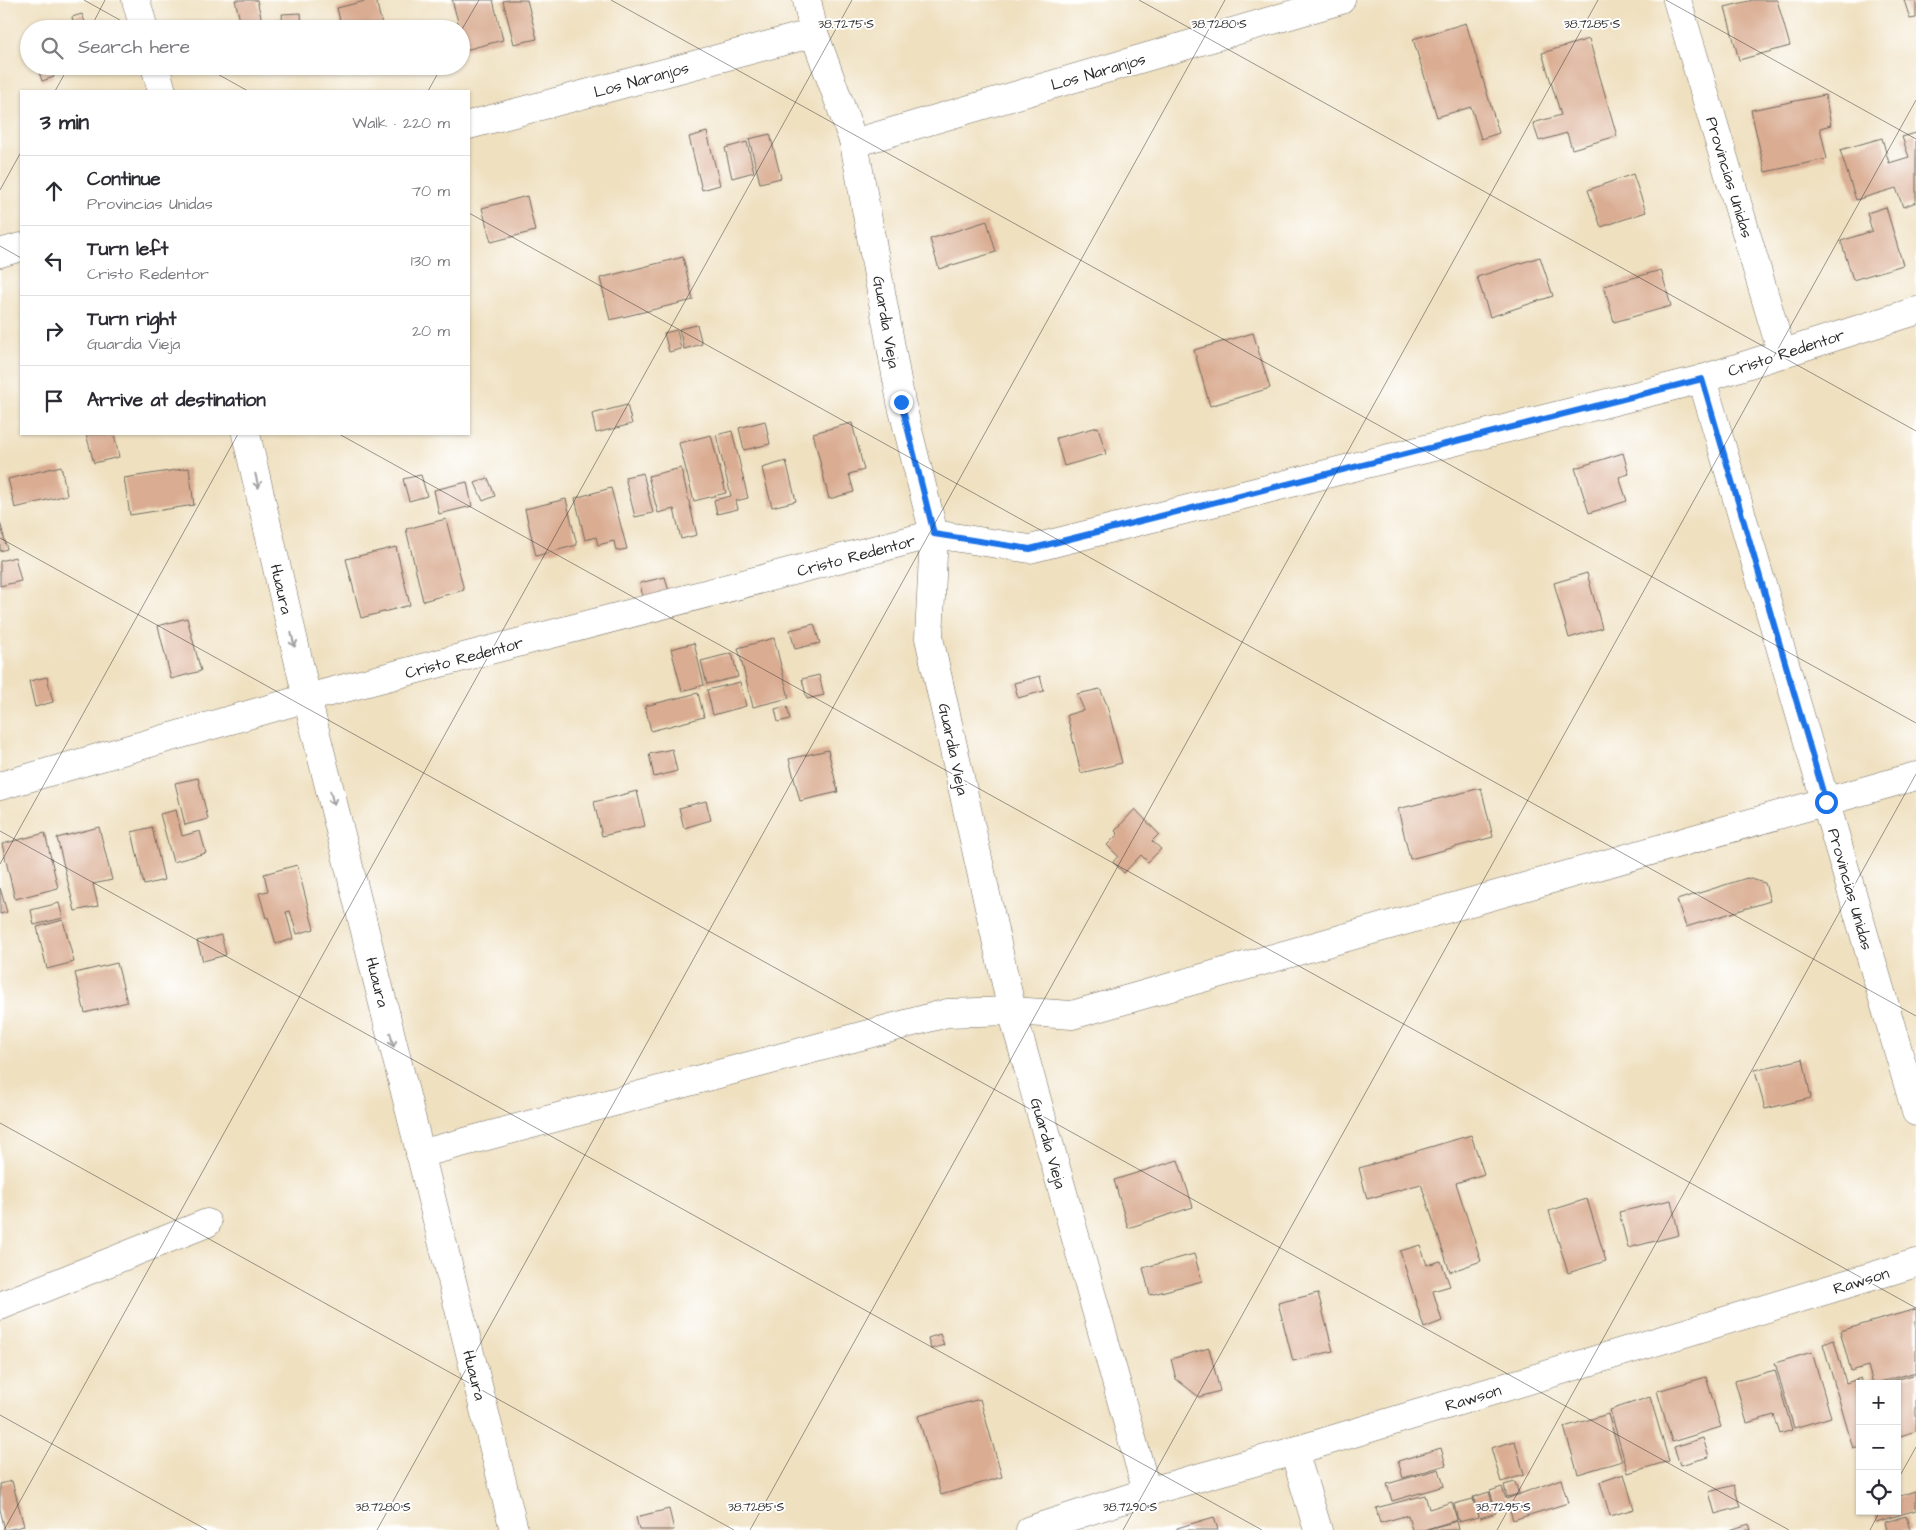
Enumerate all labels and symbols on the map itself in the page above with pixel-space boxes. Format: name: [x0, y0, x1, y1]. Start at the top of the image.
text: 38.7275°S: [818, 16, 874, 33]
text: 38.7280°S: [1191, 16, 1247, 33]
text: 38.7285°S: [1564, 16, 1621, 33]
street label: Los Naranjos: [1048, 48, 1148, 96]
street label: Los Naranjos: [591, 57, 691, 103]
street label: Provincias Unidas: [1700, 114, 1758, 241]
street label: Guardia Vieja: [867, 274, 905, 370]
street label: Cristo Redentor: [1725, 324, 1848, 382]
route end: [890, 391, 913, 414]
one-way arrow: [253, 473, 262, 489]
street label: Cristo Redentor: [795, 530, 918, 582]
street label: Huaura: [265, 562, 297, 617]
one-way arrow: [289, 631, 299, 647]
street label: Cristo Redentor: [403, 632, 526, 684]
street label: Guardia Vieja: [933, 701, 973, 797]
one-way arrow: [327, 789, 337, 805]
route start: [1815, 791, 1838, 814]
street label: Provincias Unidas: [1822, 826, 1878, 953]
street label: Huaura: [360, 955, 394, 1010]
one-way arrow: [388, 1032, 397, 1048]
street label: Guardia Vieja: [1025, 1095, 1071, 1191]
street label: Rawson: [1831, 1262, 1892, 1300]
street label: Huaura: [457, 1348, 491, 1403]
street label: Rawson: [1443, 1379, 1504, 1417]
text: 38.7280°S: [355, 1499, 411, 1516]
text: 38.7285°S: [728, 1499, 785, 1516]
text: 38.7290°S: [1103, 1499, 1158, 1516]
text: 38.7295°S: [1475, 1499, 1531, 1516]

